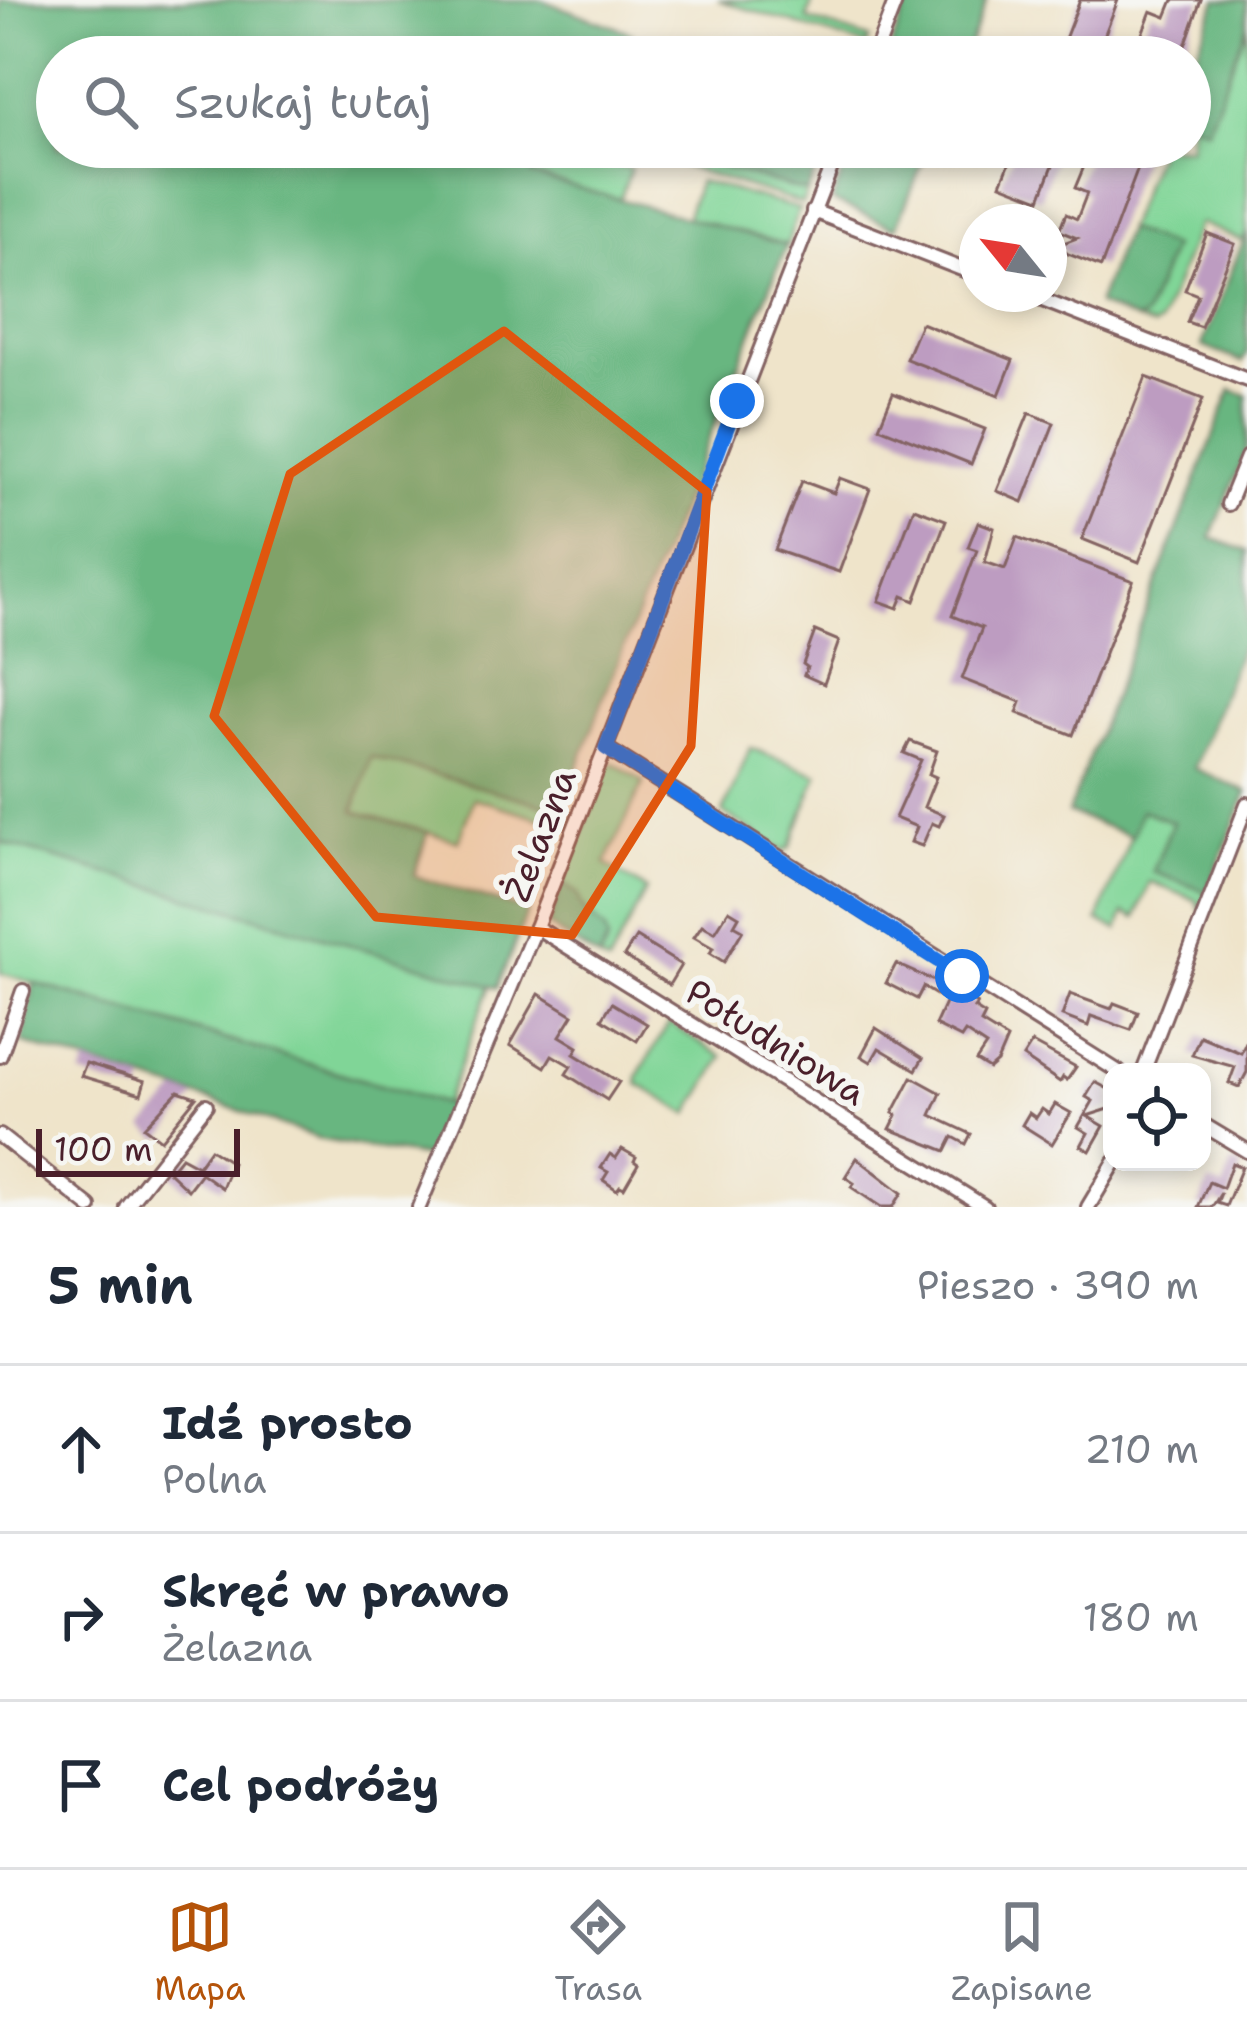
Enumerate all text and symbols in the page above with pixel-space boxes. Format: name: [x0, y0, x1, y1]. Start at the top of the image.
search box: [36, 36, 1211, 168]
icon: search: [78, 69, 144, 135]
text: Szukaj tutaj: [174, 72, 431, 132]
north arrow: [959, 204, 1067, 312]
route end: [710, 374, 764, 428]
street label: Żelazna: [492, 761, 588, 909]
route start: [935, 949, 989, 1003]
street label: Południowa: [677, 967, 875, 1117]
map controls: [1103, 1063, 1211, 1171]
button: locate: [1103, 1063, 1211, 1171]
scale bar: [36, 1123, 240, 1176]
text: 100 m: [54, 1127, 153, 1172]
text: 5 min: [48, 1251, 193, 1319]
text: Pieszo · 390 m: [917, 1259, 1199, 1311]
text: Idź prosto: [162, 1393, 413, 1453]
icon: ahead: [48, 1416, 114, 1482]
text: 210 m: [1084, 1423, 1199, 1475]
text: Polna: [162, 1453, 266, 1505]
text: Skręć w prawo: [162, 1561, 510, 1621]
icon: right: [48, 1584, 114, 1650]
text: 180 m: [1083, 1591, 1199, 1643]
text: Żelazna: [162, 1621, 312, 1673]
icon: arrive: [48, 1752, 114, 1818]
text: Cel podróży: [162, 1755, 439, 1815]
tab: Mapa: [154, 1894, 246, 2011]
tab: Trasa: [554, 1894, 642, 2011]
tab: Zapisane: [951, 1894, 1093, 2011]

